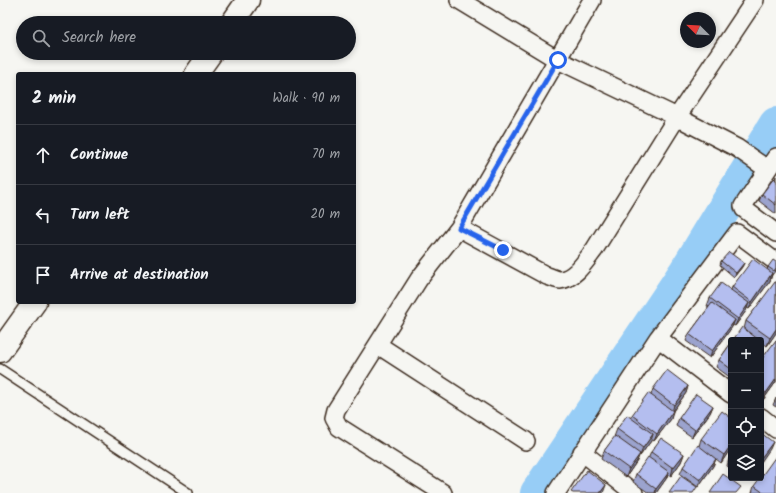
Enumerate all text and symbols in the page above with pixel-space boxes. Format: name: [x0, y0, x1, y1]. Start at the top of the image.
north arrow: [680, 12, 716, 48]
search box: [16, 16, 356, 60]
text: Search here: [62, 26, 136, 50]
icon: search: [30, 27, 52, 49]
route start: [549, 51, 567, 69]
text: 2 min: [32, 85, 76, 112]
text: Walk · 90 m: [273, 88, 340, 109]
text: Continue: [70, 143, 128, 167]
icon: ahead: [32, 144, 54, 166]
text: 70 m: [312, 144, 340, 165]
text: Turn left: [70, 203, 130, 227]
icon: left: [32, 204, 54, 226]
text: 20 m: [310, 204, 340, 225]
route end: [494, 241, 512, 259]
text: Arrive at destination: [70, 263, 209, 287]
icon: arrive: [32, 264, 54, 286]
map controls: [728, 337, 764, 481]
button: +: [728, 337, 764, 373]
button: −: [728, 373, 764, 409]
button: locate: [728, 409, 764, 445]
button: layers: [728, 445, 764, 481]

